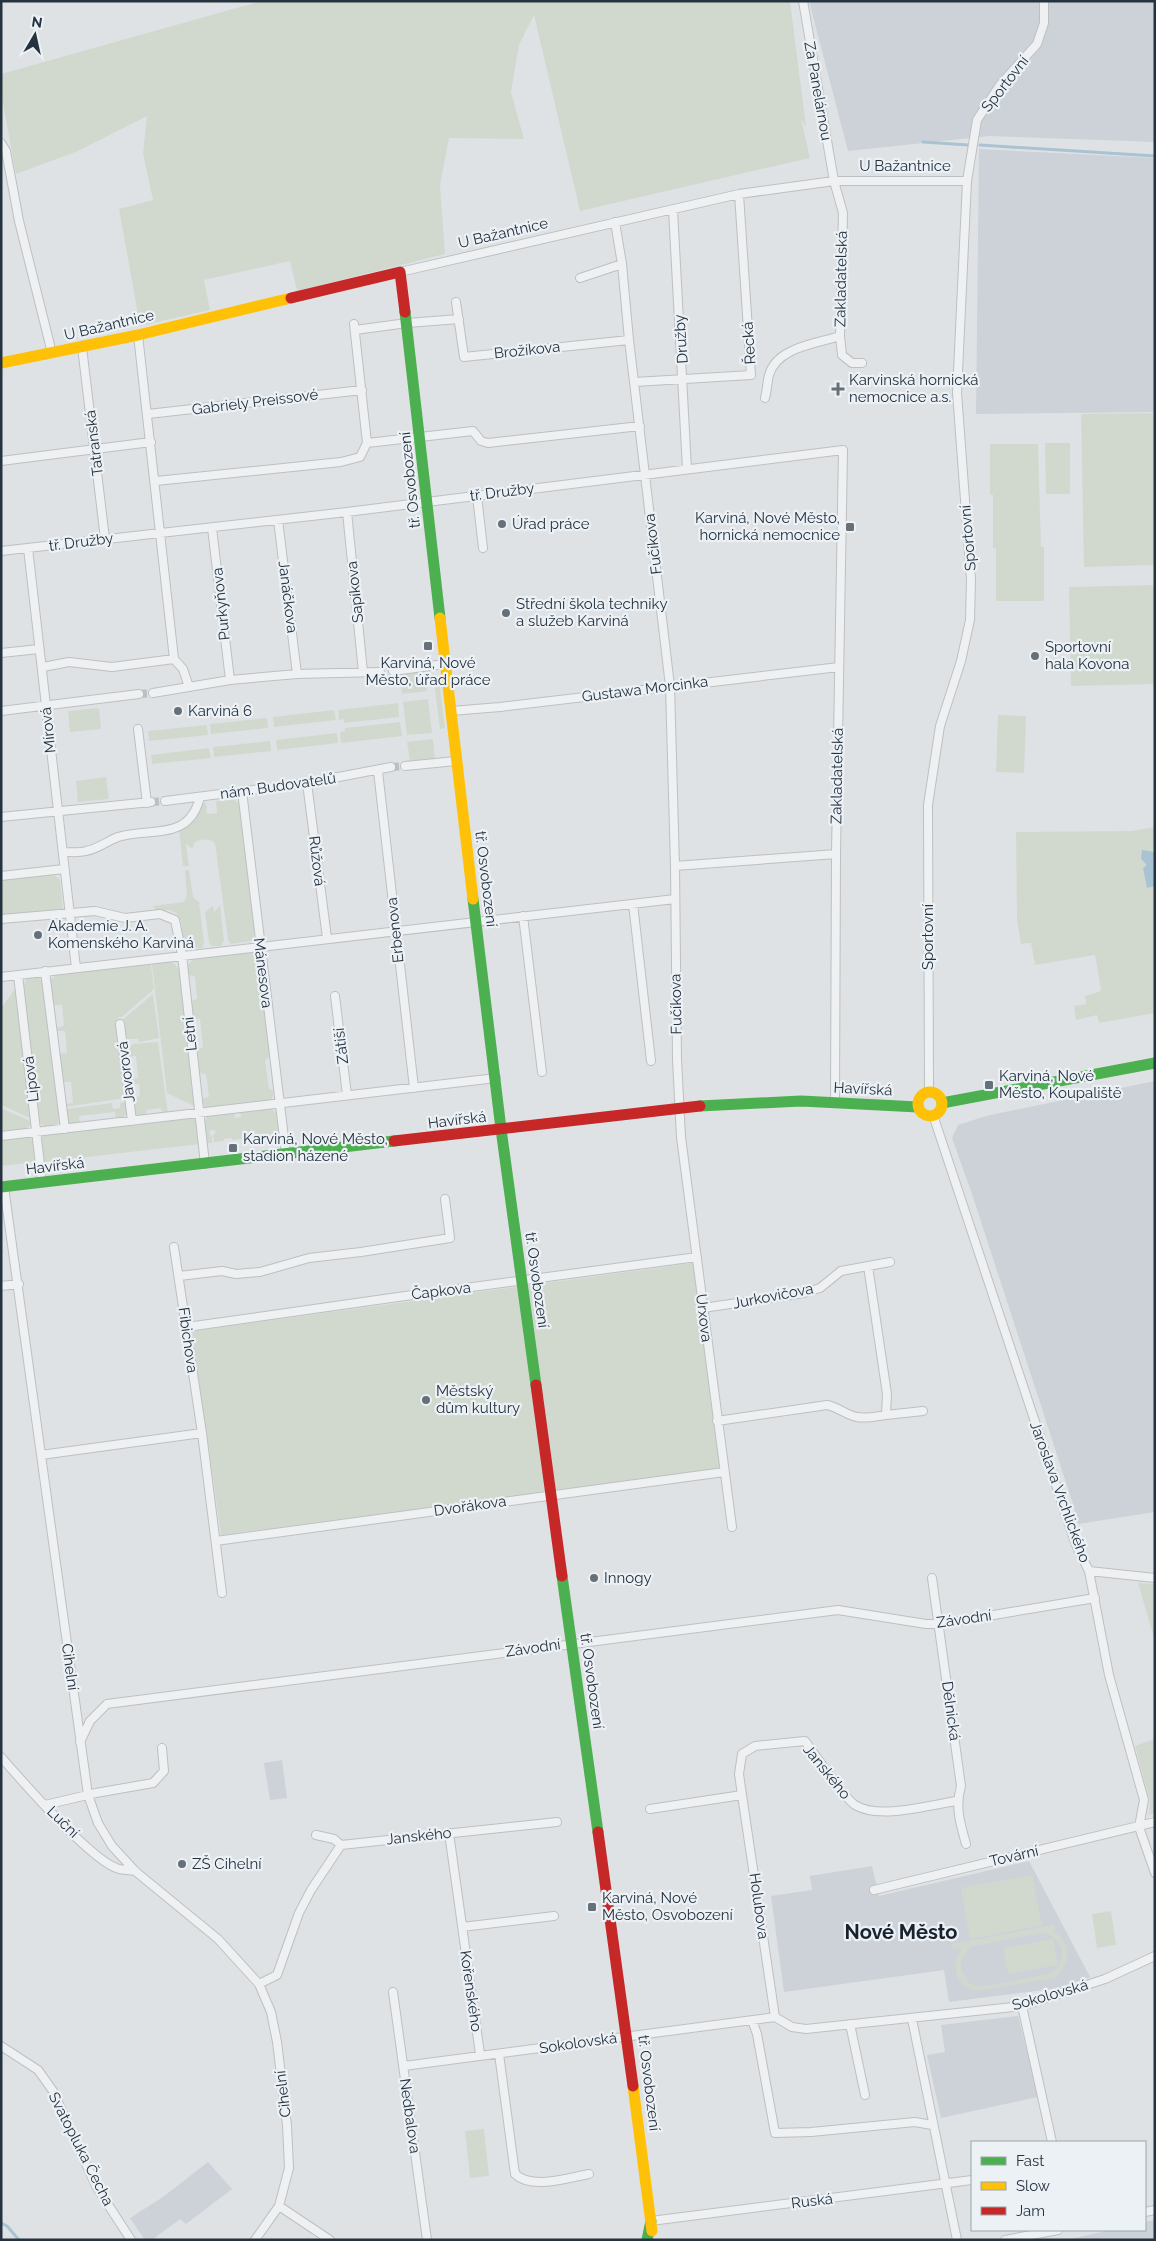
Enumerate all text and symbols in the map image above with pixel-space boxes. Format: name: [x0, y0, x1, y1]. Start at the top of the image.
north arrow: [10, 10, 60, 60]
text: N: [31, 13, 44, 31]
street label: Za Panelárnou: [800, 40, 836, 142]
street label: Sportovní: [978, 52, 1033, 116]
street label: U Bažantnice: [859, 157, 951, 175]
street label: U Bažantnice: [456, 214, 550, 252]
street label: Zakladatelská: [831, 231, 851, 327]
street label: U Bažantnice: [62, 306, 156, 344]
street label: Družby: [670, 314, 692, 364]
street label: Řecká: [738, 321, 759, 365]
street label: Brožíkova: [493, 338, 561, 362]
place label: Karvinská hornická nemocnice a.s.: [849, 371, 979, 406]
marker: Karvinská hornická nemocnice a.s.: [831, 382, 845, 396]
street label: Gabriely Preissové: [191, 385, 319, 419]
street label: Tatranská: [81, 409, 107, 477]
street label: tř. Osvobození: [396, 430, 424, 529]
street label: tř. Družby: [469, 479, 535, 505]
street label: Sportovní: [956, 504, 980, 572]
place label: Karviná, Nové Město, hornická nemocnice: [695, 509, 840, 544]
street label: Fučíkova: [640, 513, 666, 575]
place label: Úřad práce: [512, 515, 590, 533]
marker: Úřad práce: [496, 518, 508, 530]
marker: Karviná, Nové Město, hornická nemocnice: [844, 521, 856, 533]
street label: tř. Družby: [48, 529, 114, 555]
street label: Janáčkova: [275, 560, 301, 634]
street label: Sapíkova: [343, 560, 367, 624]
street label: Purkyňova: [208, 567, 234, 641]
place label: Střední škola techniky a služeb Karviná: [516, 595, 668, 630]
marker: Střední škola techniky a služeb Karviná: [500, 607, 512, 619]
place label: Sportovní hala Kovona: [1045, 638, 1129, 673]
marker: Karviná, Nové Město, úřad práce: [422, 640, 434, 652]
marker: Sportovní hala Kovona: [1029, 650, 1041, 662]
place label: Karviná, Nové Město, úřad práce: [366, 654, 491, 689]
street label: Gustawa Morcinka: [581, 672, 709, 706]
place label: Karviná 6: [188, 702, 252, 720]
marker: Karviná 6: [172, 705, 184, 717]
street label: Mírová: [37, 706, 59, 754]
street label: Zakladatelská: [827, 728, 847, 824]
street label: nám. Budovatelů: [219, 769, 337, 803]
street label: tř. Osvobození: [471, 830, 501, 929]
street label: Růžová: [305, 835, 329, 887]
street label: Erbenova: [383, 896, 407, 964]
street label: Sportovní: [919, 903, 937, 970]
place label: Akademie J. A. Komenského Karviná: [48, 917, 194, 952]
marker: Akademie J. A. Komenského Karviná: [32, 929, 44, 941]
street label: Mánesova: [250, 937, 276, 1009]
street label: Fučíkova: [666, 973, 686, 1035]
street label: Letní: [179, 1015, 201, 1052]
street label: Zátiší: [330, 1026, 352, 1065]
street label: Javorová: [113, 1040, 139, 1104]
street label: Lipová: [19, 1055, 43, 1103]
place label: Karviná, Nové Město, Koupaliště: [999, 1067, 1122, 1102]
street label: Havířská: [833, 1078, 893, 1100]
marker: Karviná, Nové Město, Koupaliště: [983, 1079, 995, 1091]
street label: Havířská: [427, 1107, 487, 1133]
place label: Karviná, Nové Město, stadion házené: [243, 1130, 388, 1165]
marker: Karviná, Nové Město, stadion házené: [227, 1142, 239, 1154]
street label: Havířská: [25, 1153, 85, 1179]
street label: tř. Osvobození: [521, 1231, 553, 1330]
street label: Čapkova: [410, 1277, 472, 1304]
street label: Jurkovičova: [731, 1279, 815, 1313]
street label: Urxova: [692, 1293, 716, 1343]
street label: Fibichova: [174, 1306, 202, 1374]
place label: Městský dům kultury: [436, 1382, 520, 1417]
marker: Městský dům kultury: [420, 1394, 432, 1406]
street label: Jaroslava Vrchlického: [1026, 1419, 1094, 1565]
street label: Dvořákova: [433, 1492, 507, 1520]
place label: Innogy: [604, 1569, 652, 1587]
marker: Innogy: [588, 1572, 600, 1584]
street label: Závodní: [935, 1606, 993, 1632]
street label: tř. Osvobození: [576, 1632, 608, 1731]
street label: Závodní: [504, 1635, 562, 1661]
street label: Cihelní: [58, 1642, 82, 1692]
street label: Dělnická: [938, 1680, 964, 1742]
street label: Janského: [799, 1741, 855, 1803]
street label: Luční: [43, 1802, 83, 1842]
street label: Janského: [386, 1824, 452, 1848]
street label: Tovární: [988, 1842, 1041, 1870]
place label: ZŠ Cihelní: [192, 1854, 262, 1873]
marker: ZŠ Cihelní: [176, 1858, 188, 1870]
street label: Holubova: [745, 1872, 773, 1940]
place label: Karviná, Nové Město, Osvobození: [602, 1889, 734, 1924]
marker: Karviná, Nové Město, Osvobození: [586, 1901, 598, 1913]
district label: Nové Město: [845, 1920, 957, 1944]
street label: Kořenského: [456, 1949, 486, 2033]
street label: Sokolovská: [1010, 1976, 1090, 2014]
street label: Sokolovská: [538, 2029, 618, 2057]
street label: tř. Osvobození: [634, 2034, 664, 2133]
street label: Cihelní: [271, 2069, 295, 2119]
street label: Nedbalova: [396, 2077, 424, 2155]
street label: Svatopluka Čecha: [45, 2089, 118, 2209]
legend: [971, 2141, 1146, 2231]
text: Fast: [1016, 2152, 1044, 2170]
text: Slow: [1016, 2177, 1050, 2195]
street label: Ruská: [790, 2190, 834, 2212]
text: Jam: [1016, 2202, 1045, 2220]

